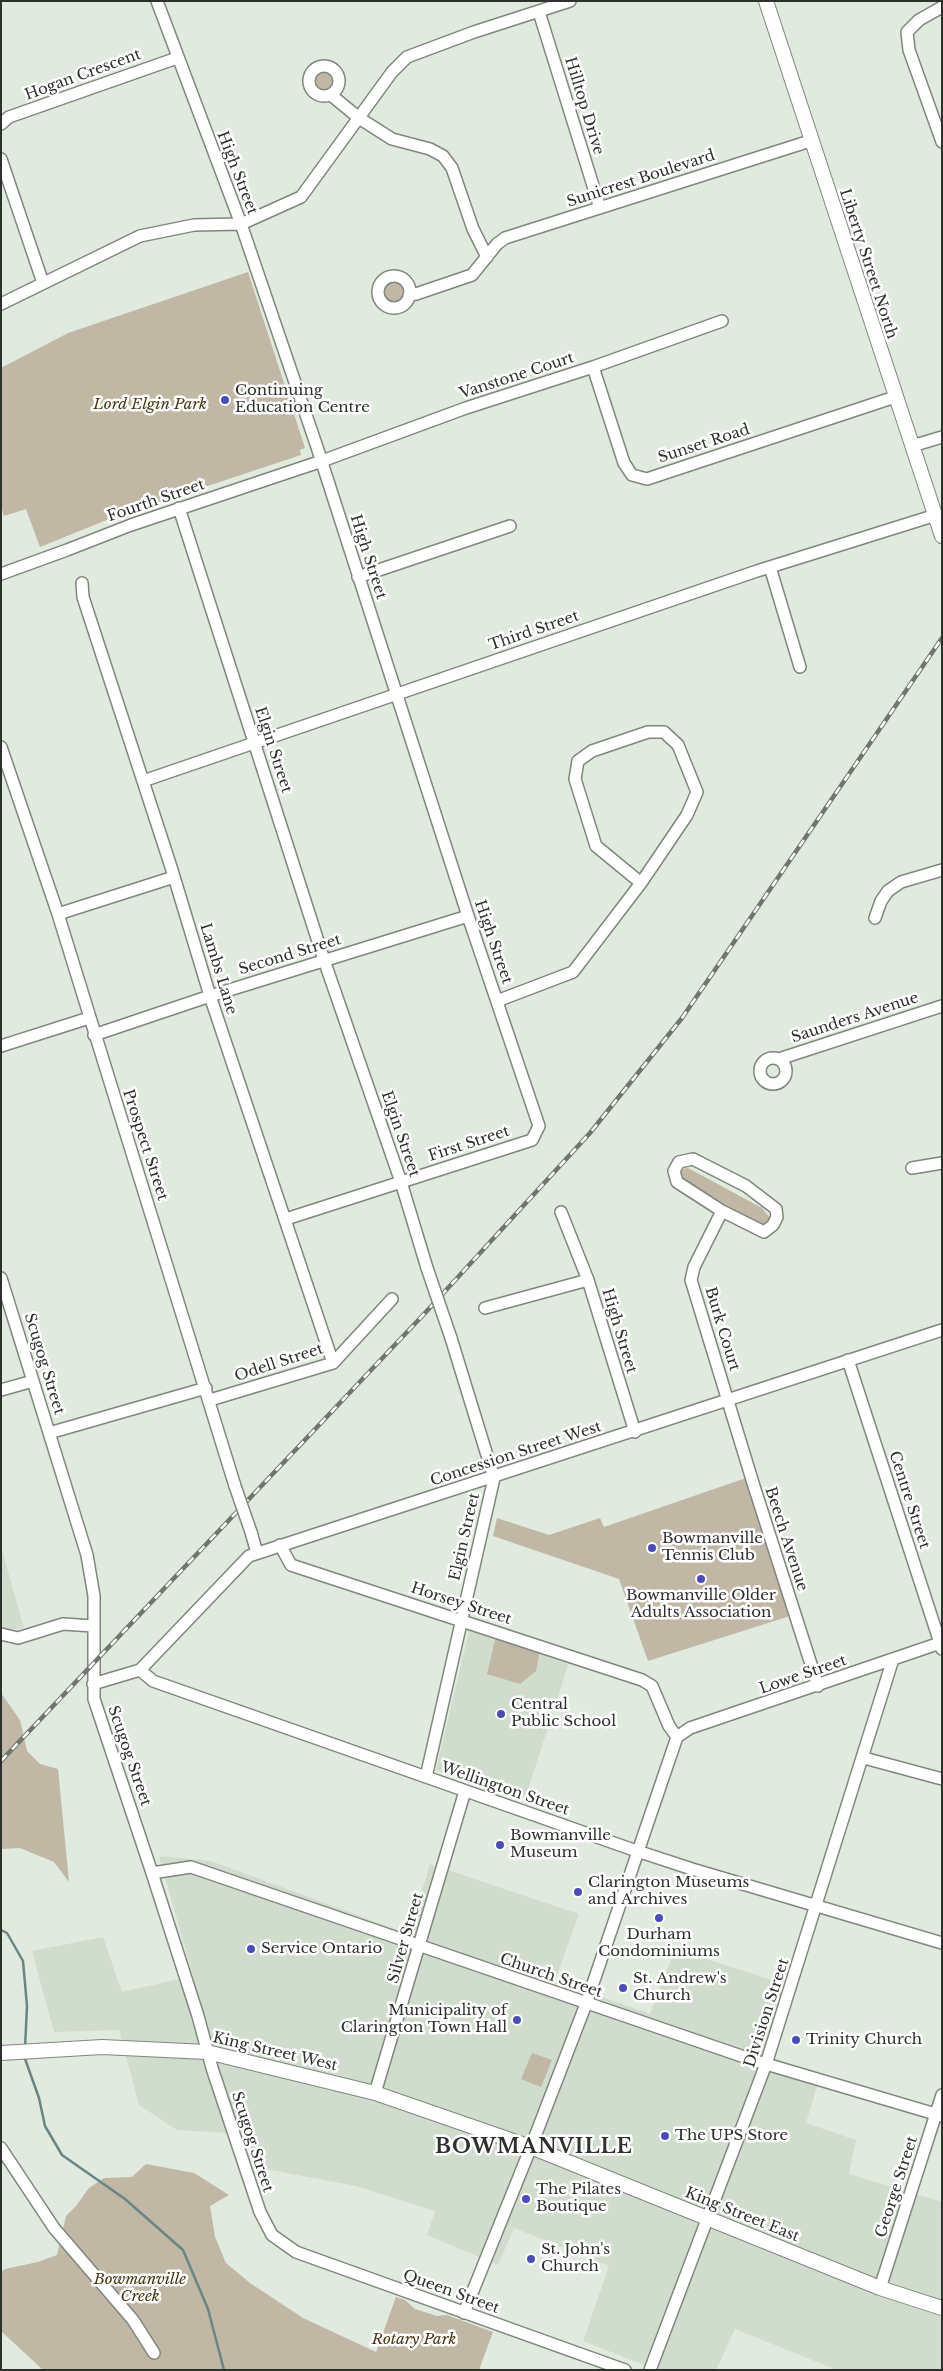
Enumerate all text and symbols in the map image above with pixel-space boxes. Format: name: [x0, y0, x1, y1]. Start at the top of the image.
street label: Hogan Crescent: [22, 46, 144, 104]
street label: Hilltop Drive: [561, 55, 607, 157]
street label: High Street: [213, 129, 261, 217]
street label: Sunicrest Boulevard: [565, 147, 717, 211]
street label: Liberty Street North: [835, 187, 901, 341]
street label: Vanstone Court: [458, 349, 576, 403]
place label: Continuing Education Centre: [235, 382, 370, 417]
marker: Continuing Education Centre: [219, 394, 231, 406]
park label: Lord Elgin Park: [93, 396, 207, 414]
street label: Sunset Road: [656, 421, 752, 467]
street label: Fourth Street: [105, 476, 207, 526]
street label: High Street: [346, 513, 390, 601]
street label: Third Street: [487, 607, 581, 655]
street label: Elgin Street: [251, 705, 295, 795]
street label: High Street: [470, 898, 516, 986]
street label: Lambs Lane: [196, 921, 240, 1017]
street label: Second Street: [237, 931, 343, 979]
street label: Saunders Avenue: [789, 989, 921, 1047]
street label: Prospect Street: [119, 1087, 171, 1203]
street label: Elgin Street: [377, 1089, 423, 1179]
street label: First Street: [426, 1122, 512, 1166]
street label: Burk Court: [701, 1285, 743, 1373]
street label: High Street: [598, 1286, 640, 1376]
street label: Scugog Street: [20, 1311, 68, 1417]
street label: Odell Street: [232, 1340, 326, 1386]
street label: Concession Street West: [428, 1418, 604, 1490]
street label: Centre Street: [885, 1449, 933, 1551]
street label: Beech Avenue: [761, 1485, 811, 1593]
street label: Elgin Street: [446, 1491, 484, 1583]
place label: Bowmanville Tennis Club: [662, 1530, 763, 1565]
marker: Bowmanville Tennis Club: [646, 1542, 658, 1554]
marker: Bowmanville Older Adults Association: [695, 1573, 707, 1585]
street label: Horsey Street: [408, 1579, 514, 1629]
place label: Bowmanville Older Adults Association: [626, 1587, 776, 1622]
street label: Lowe Street: [757, 1652, 849, 1698]
place label: Central Public School: [511, 1696, 616, 1731]
street label: Scugog Street: [103, 1703, 155, 1809]
marker: Central Public School: [495, 1708, 507, 1720]
street label: Wellington Street: [438, 1759, 572, 1819]
place label: Bowmanville Museum: [510, 1827, 611, 1862]
marker: Bowmanville Museum: [494, 1839, 506, 1851]
place label: Clarington Museums and Archives: [588, 1874, 749, 1909]
marker: Clarington Museums and Archives: [572, 1886, 584, 1898]
street label: Silver Street: [384, 1891, 428, 1985]
marker: Durham Condominiums: [653, 1912, 665, 1924]
place label: Durham Condominiums: [598, 1926, 720, 1961]
place label: Service Ontario: [261, 1940, 382, 1958]
marker: Service Ontario: [245, 1943, 257, 1955]
street label: Church Street: [497, 1950, 605, 2002]
street label: Division Street: [741, 1956, 793, 2070]
place label: St. Andrew's Church: [633, 1970, 727, 2005]
marker: St. Andrew's Church: [617, 1982, 629, 1994]
place label: Municipality of Clarington Town Hall: [341, 2002, 507, 2037]
marker: Municipality of Clarington Town Hall: [511, 2014, 523, 2026]
street label: King Street West: [211, 2029, 339, 2075]
place label: Trinity Church: [806, 2031, 922, 2049]
marker: Trinity Church: [790, 2034, 802, 2046]
street label: Scugog Street: [227, 2089, 277, 2195]
place label: The UPS Store: [675, 2127, 788, 2145]
marker: The UPS Store: [659, 2130, 671, 2142]
street label: George Street: [872, 2134, 922, 2240]
district label: BOWMANVILLE: [434, 2135, 634, 2159]
place label: The Pilates Boutique: [536, 2181, 621, 2216]
street label: King Street East: [682, 2184, 802, 2246]
marker: The Pilates Boutique: [520, 2193, 532, 2205]
place label: St. John's Church: [541, 2241, 610, 2276]
marker: St. John's Church: [525, 2253, 537, 2265]
street label: Queen Street: [400, 2266, 502, 2318]
park label: Bowmanville Creek: [94, 2271, 186, 2306]
park label: Rotary Park: [372, 2331, 456, 2349]

